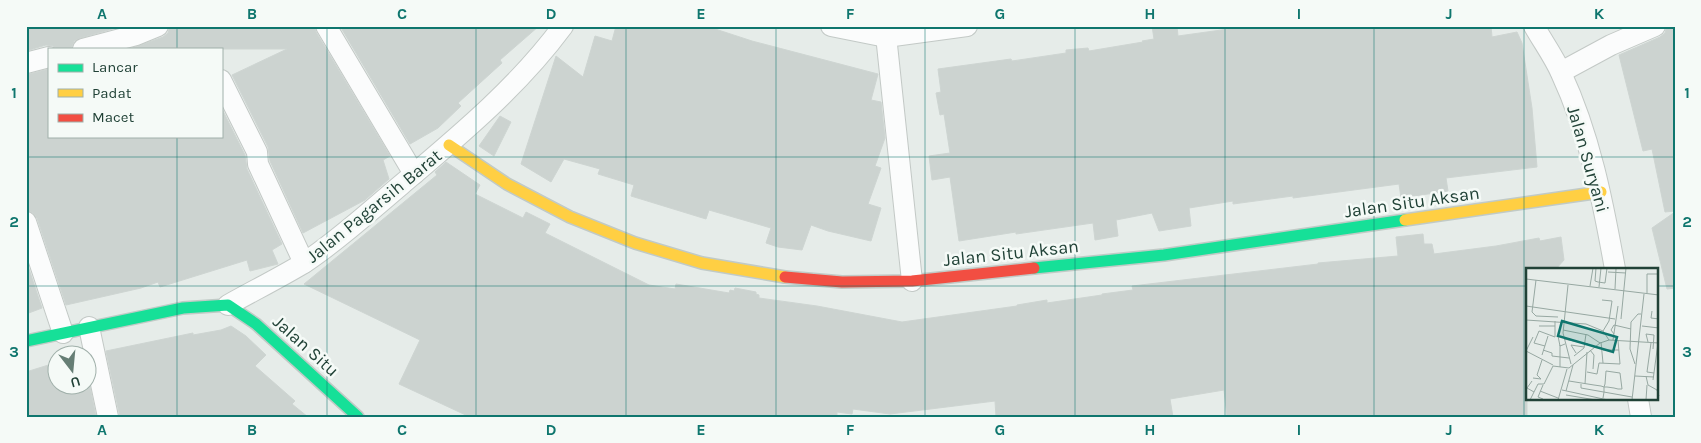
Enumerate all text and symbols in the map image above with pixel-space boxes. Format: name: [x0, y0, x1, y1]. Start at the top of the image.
text: A: [97, 4, 107, 23]
text: B: [247, 4, 257, 23]
text: C: [397, 4, 407, 23]
text: D: [546, 4, 557, 23]
text: E: [696, 4, 706, 23]
text: F: [846, 4, 855, 23]
text: G: [995, 4, 1005, 23]
text: H: [1144, 4, 1156, 23]
text: I: [1297, 4, 1301, 23]
text: J: [1445, 4, 1453, 23]
text: K: [1594, 4, 1605, 23]
legend: [48, 48, 222, 138]
text: Lancar: [92, 58, 138, 76]
text: 1: [11, 83, 17, 102]
text: 1: [1684, 83, 1690, 102]
text: Padat: [92, 84, 132, 102]
street label: Jalan Suryani: [1562, 103, 1614, 215]
text: Macet: [92, 108, 134, 126]
street label: Jalan Pagarsih Barat: [302, 144, 446, 267]
street label: Jalan Situ Aksan: [1343, 182, 1481, 222]
text: 2: [9, 212, 19, 231]
text: 2: [1682, 212, 1692, 231]
street label: Jalan Situ Aksan: [942, 235, 1080, 271]
inset map: [1526, 268, 1658, 400]
street label: Jalan Situ: [268, 311, 344, 381]
text: 3: [9, 342, 19, 361]
text: 3: [1682, 342, 1692, 361]
north arrow: [48, 346, 98, 396]
text: U: [68, 373, 82, 392]
text: A: [97, 420, 107, 439]
text: B: [247, 420, 257, 439]
text: C: [397, 420, 407, 439]
text: D: [546, 420, 557, 439]
text: E: [696, 420, 706, 439]
text: F: [846, 420, 855, 439]
text: G: [995, 420, 1005, 439]
text: H: [1144, 420, 1156, 439]
text: I: [1297, 420, 1301, 439]
text: J: [1445, 420, 1453, 439]
text: K: [1594, 420, 1605, 439]

